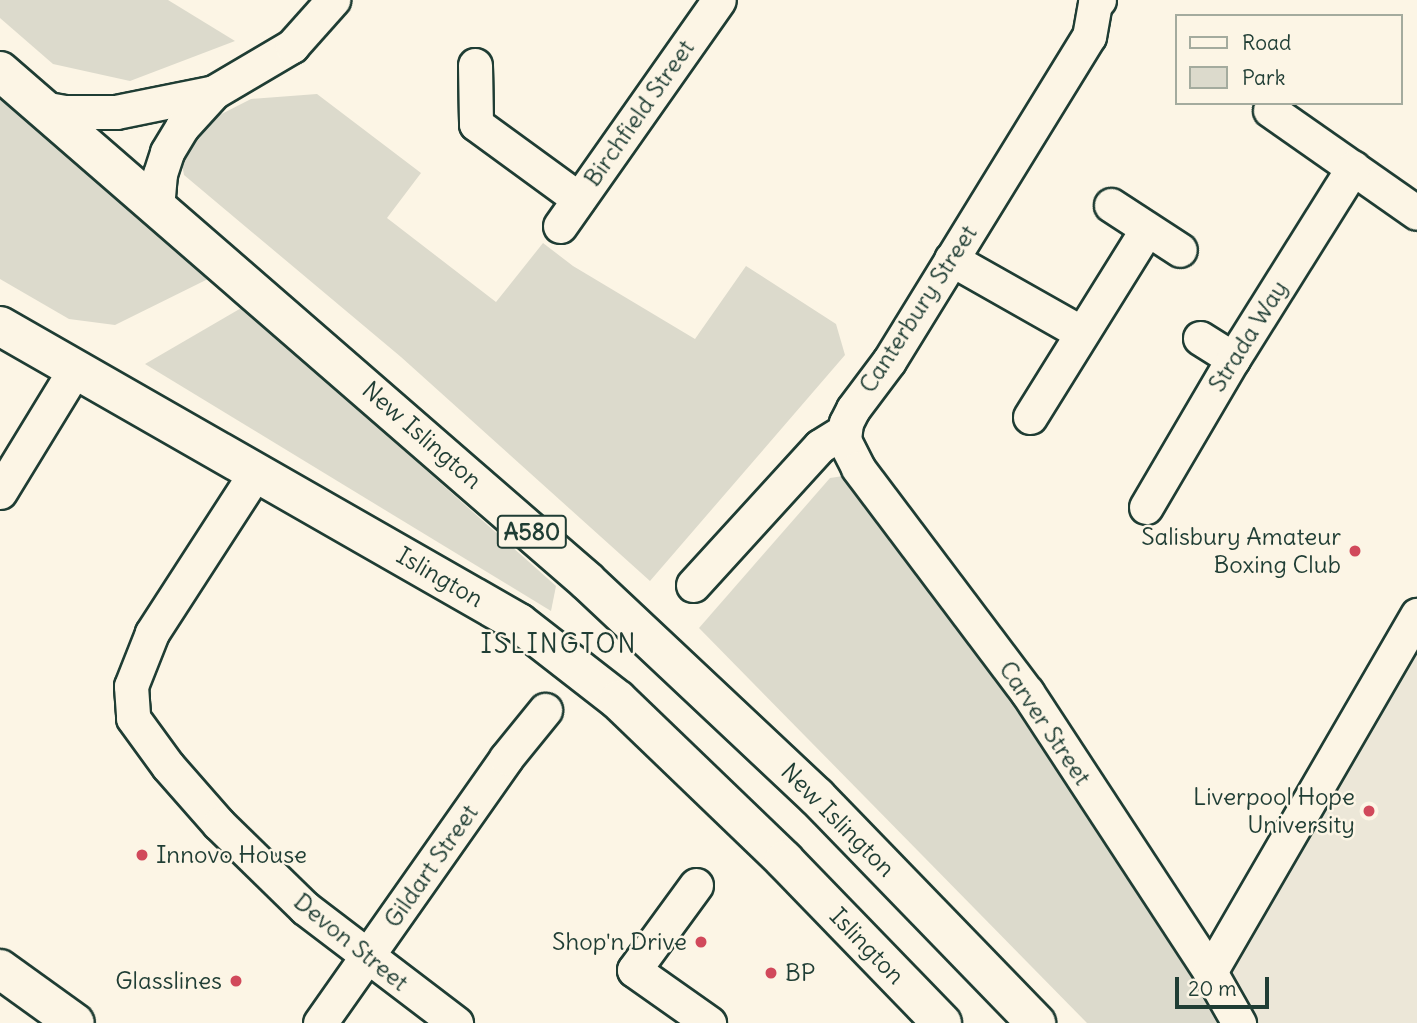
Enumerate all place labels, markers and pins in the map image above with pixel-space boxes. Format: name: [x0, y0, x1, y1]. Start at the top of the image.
place label: Salisbury Amateur Boxing Club: [1141, 523, 1341, 579]
marker: Salisbury Amateur Boxing Club: [1347, 543, 1363, 559]
place label: Liverpool Hope University: [1193, 783, 1355, 839]
marker: Liverpool Hope University: [1361, 803, 1377, 819]
place label: Innovo House: [156, 841, 307, 869]
marker: Innovo House: [134, 847, 150, 863]
place label: Shop'n Drive: [552, 928, 687, 956]
marker: Shop'n Drive: [693, 934, 709, 950]
place label: BP: [785, 959, 815, 987]
marker: BP: [763, 965, 779, 981]
place label: Glasslines: [115, 967, 222, 995]
marker: Glasslines: [228, 973, 244, 989]

